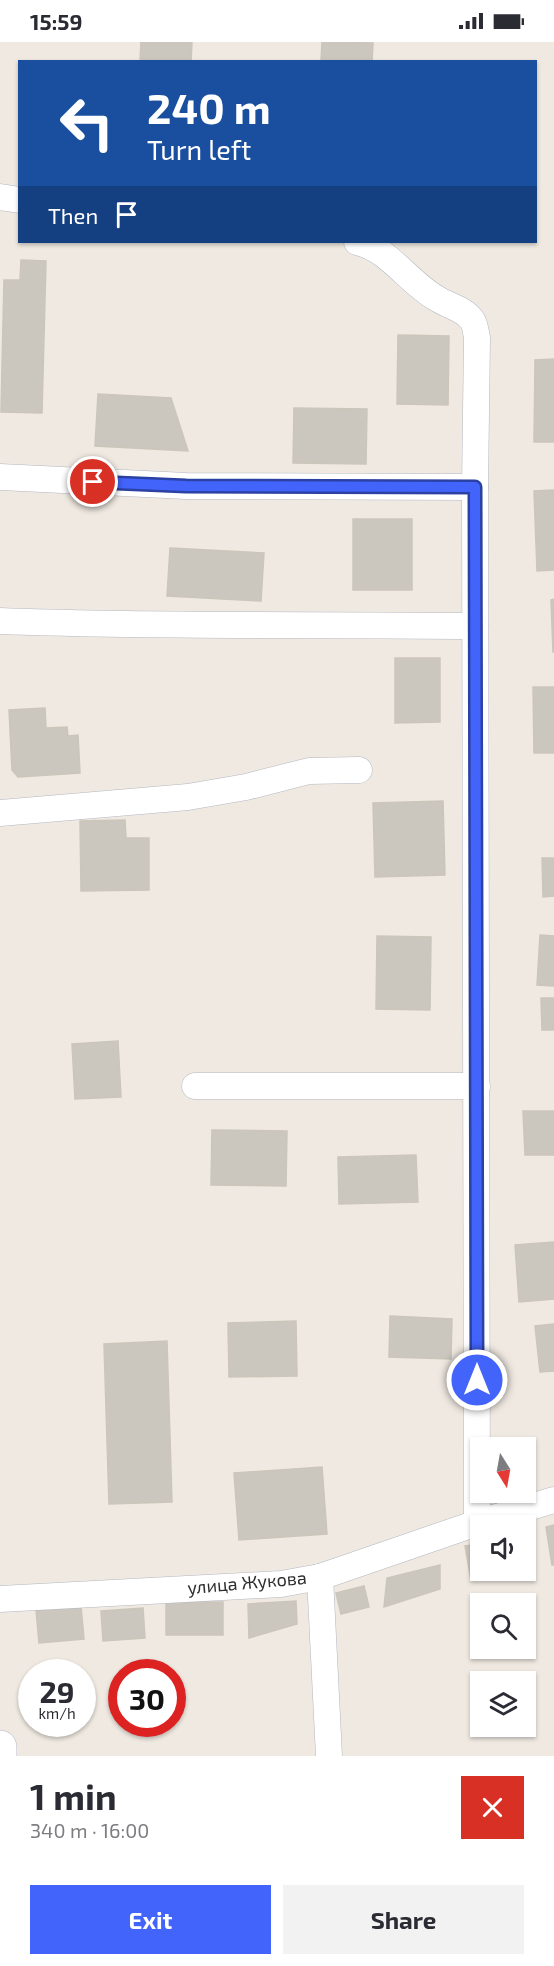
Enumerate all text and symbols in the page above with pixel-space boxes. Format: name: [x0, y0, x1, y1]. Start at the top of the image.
text: 15:59: [30, 8, 82, 34]
text: 240 m: [147, 82, 271, 132]
icon: left: [48, 84, 126, 162]
text: Turn left: [147, 133, 251, 165]
icon: arrive: [110, 198, 143, 231]
text: Then: [48, 202, 98, 228]
pin: [67, 456, 118, 507]
icon: arrive: [76, 465, 109, 498]
position arrow: [445, 1348, 509, 1412]
north arrow: [470, 1437, 536, 1503]
map controls: [470, 1437, 536, 1737]
button: sound: [470, 1515, 536, 1581]
street label: улица Жукова: [186, 1566, 308, 1598]
button: search: [470, 1593, 536, 1659]
speed limit sign: 30: [108, 1659, 186, 1737]
button: layers: [470, 1671, 536, 1737]
text: 29: [39, 1673, 75, 1709]
text: km/h: [38, 1704, 76, 1722]
text: 1 min: [30, 1774, 117, 1817]
button: close: [461, 1776, 524, 1839]
text: 340 m · 16:00: [30, 1818, 149, 1842]
button: Exit: [30, 1885, 271, 1954]
button: Share: [283, 1885, 524, 1954]

